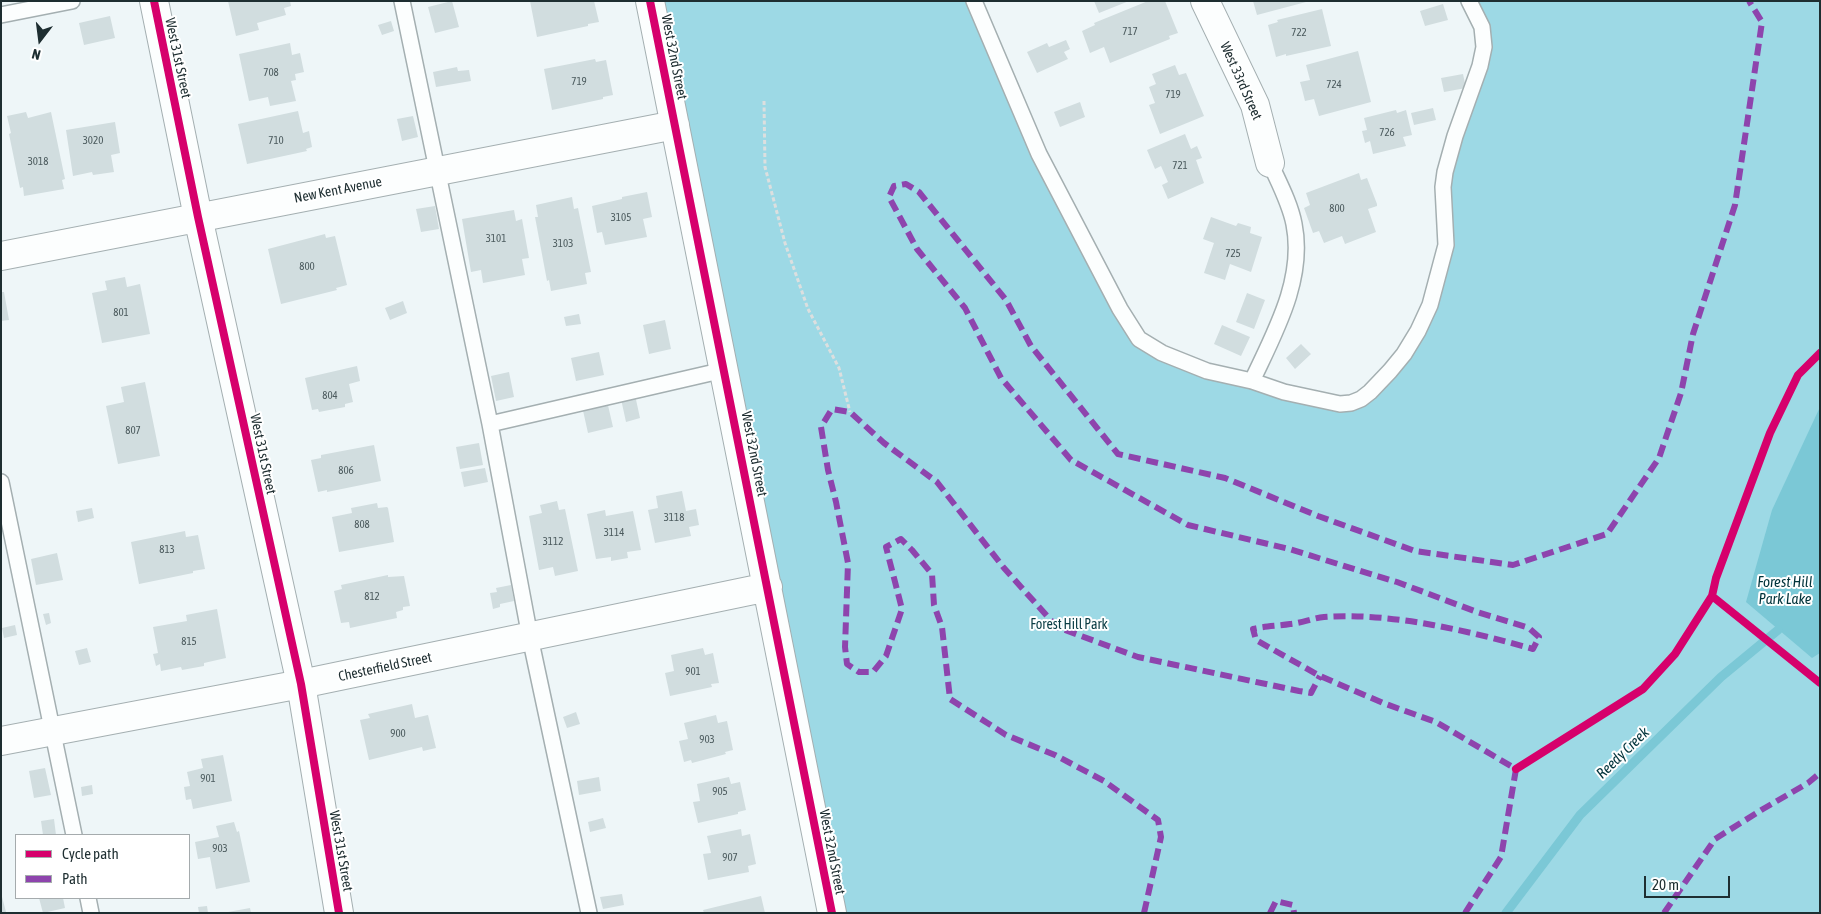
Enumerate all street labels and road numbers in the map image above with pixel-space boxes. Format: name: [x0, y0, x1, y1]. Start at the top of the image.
street label: West 32nd Street: [658, 13, 690, 101]
street label: West 31st Street: [161, 16, 195, 100]
street label: West 33rd Street: [1216, 39, 1266, 123]
street label: New Kent Avenue: [293, 173, 383, 207]
street label: West 32nd Street: [738, 410, 770, 498]
street label: West 31st Street: [246, 412, 280, 496]
street label: Chesterfield Street: [337, 649, 433, 685]
street label: West 32nd Street: [816, 808, 848, 896]
street label: West 31st Street: [326, 809, 356, 893]

